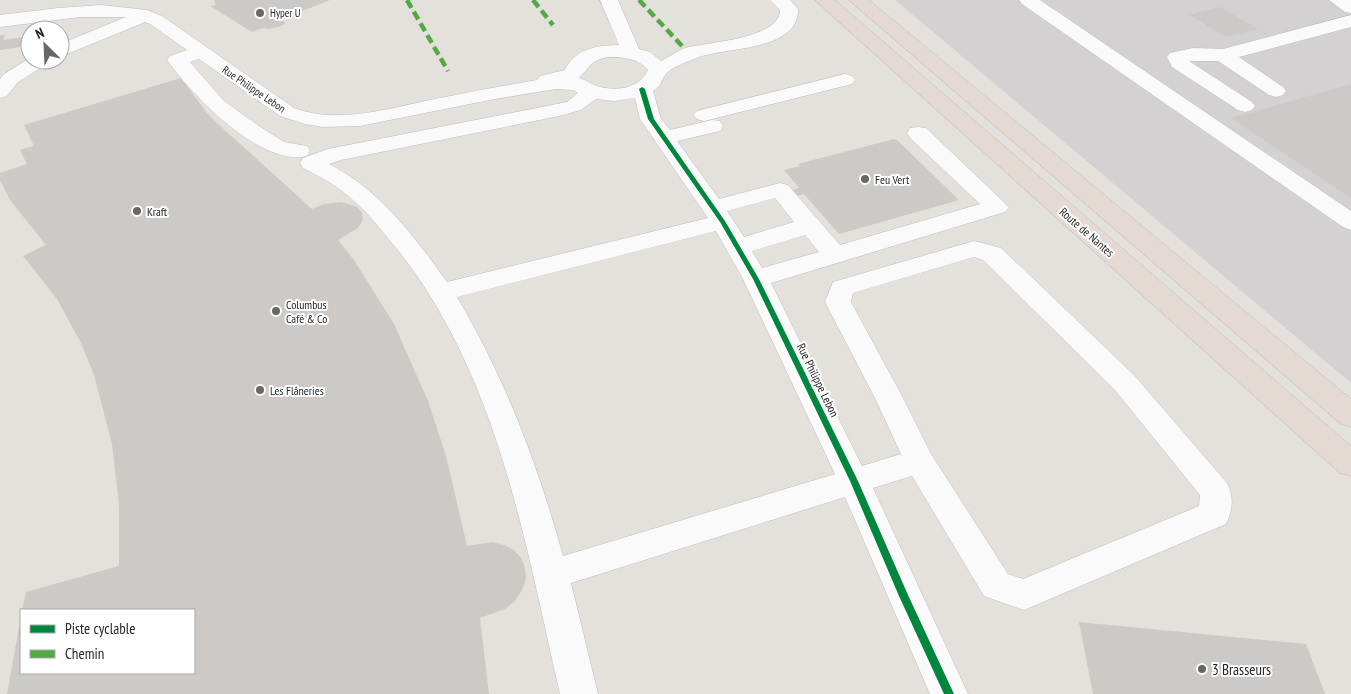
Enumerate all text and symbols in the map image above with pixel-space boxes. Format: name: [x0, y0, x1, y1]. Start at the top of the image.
place label: Hyper U: [270, 6, 301, 20]
marker: Hyper U: [254, 7, 266, 19]
north arrow: [20, 20, 70, 70]
text: N: [33, 23, 47, 43]
street label: Rue Philippe Lebon: [220, 63, 289, 115]
place label: Feu Vert: [875, 172, 910, 187]
marker: Feu Vert: [859, 173, 871, 185]
place label: Kraft: [147, 204, 168, 219]
street label: Route de Nantes: [1056, 204, 1118, 260]
marker: Kraft: [131, 205, 143, 217]
place label: Columbus Café & Co: [286, 297, 327, 326]
marker: Columbus Café & Co: [270, 305, 282, 317]
street label: Rue Philippe Lebon: [794, 341, 842, 419]
place label: Les Flâneries: [270, 383, 324, 398]
marker: Les Flâneries: [254, 384, 266, 396]
legend: [20, 609, 195, 674]
text: Piste cyclable: [65, 619, 135, 638]
text: Chemin: [65, 644, 104, 663]
place label: 3 Brasseurs: [1212, 660, 1271, 679]
marker: 3 Brasseurs: [1196, 663, 1208, 675]

